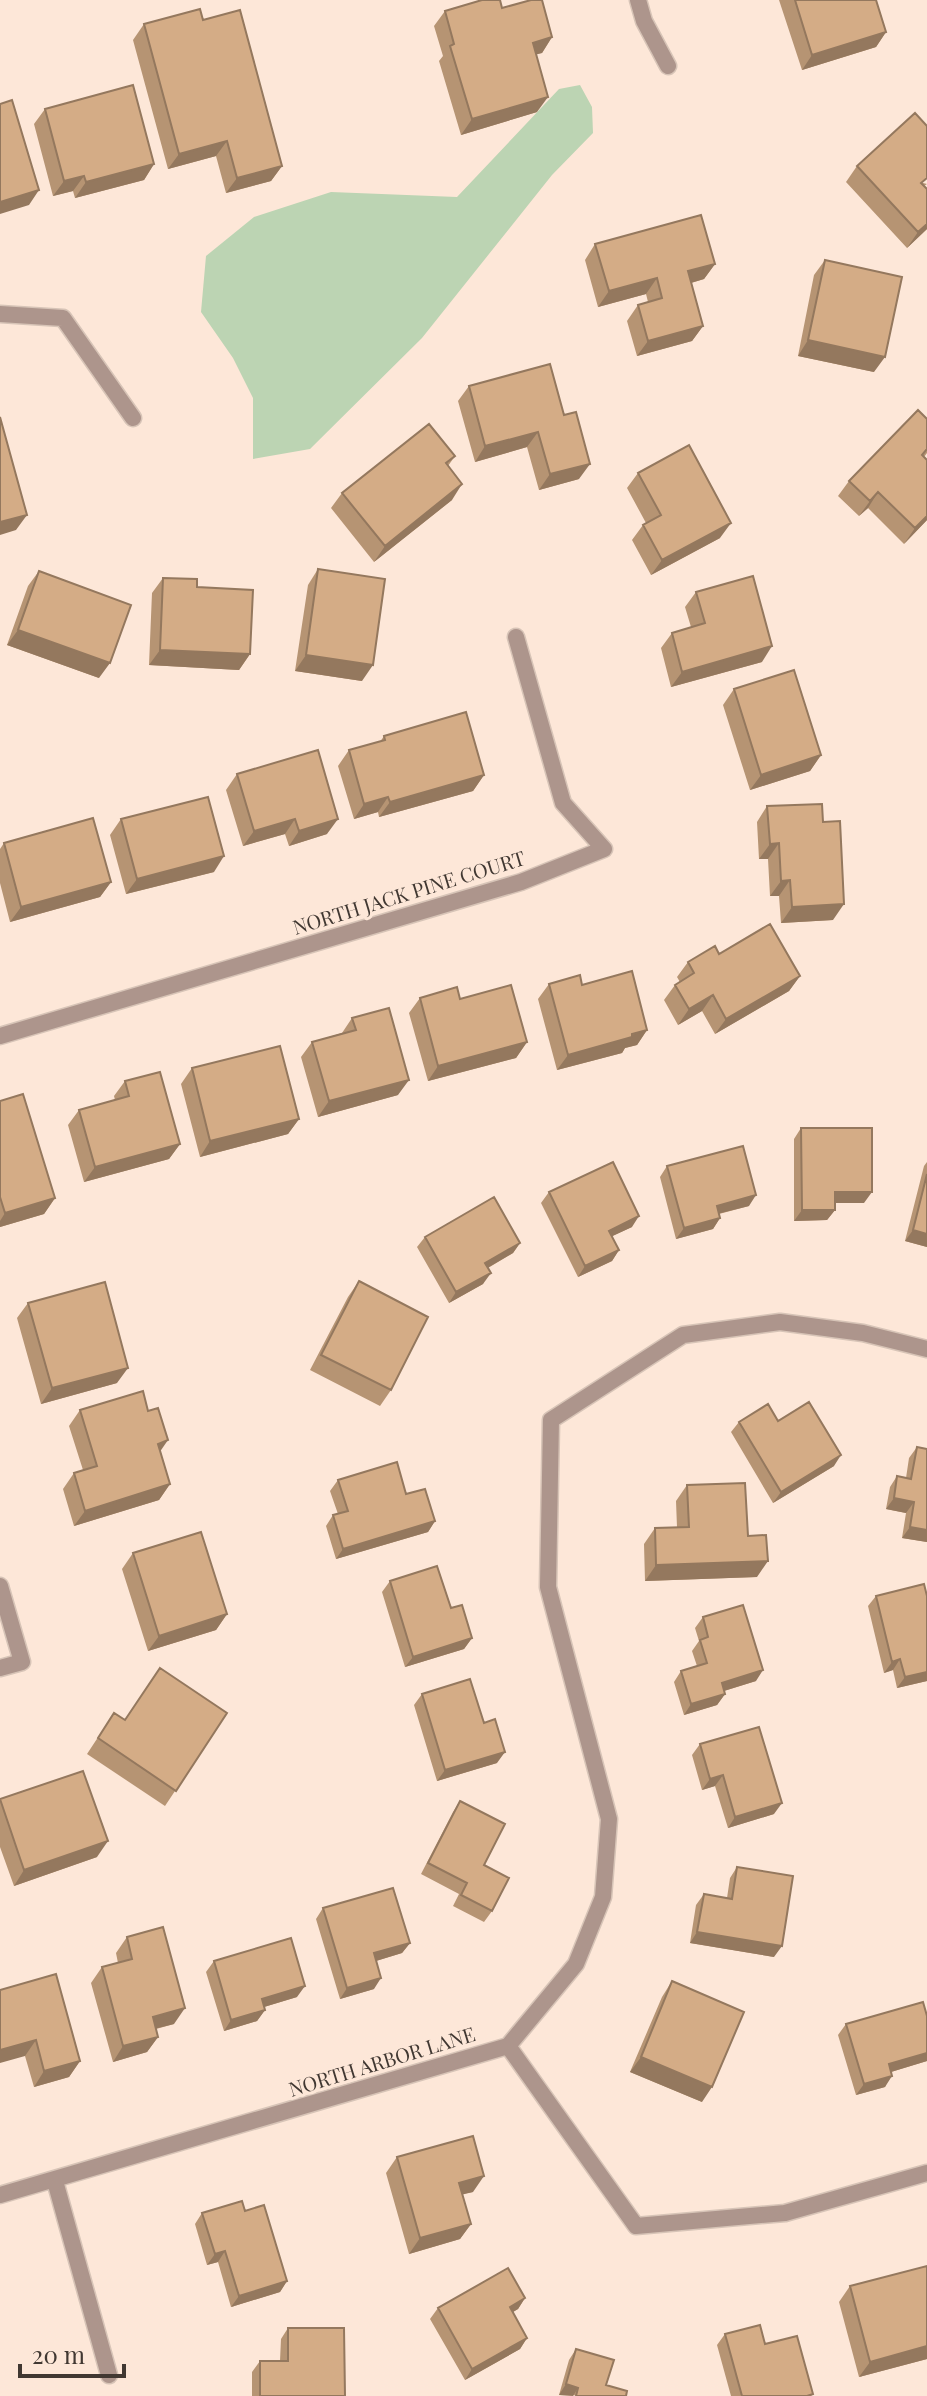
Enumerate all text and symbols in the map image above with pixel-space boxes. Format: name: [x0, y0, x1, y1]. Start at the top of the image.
street label: NORTH JACK PINE COURT: [289, 843, 528, 940]
street label: NORTH ARBOR LANE: [285, 2019, 478, 2102]
scale bar: [20, 2328, 124, 2378]
text: 20 m: [32, 2338, 85, 2370]

